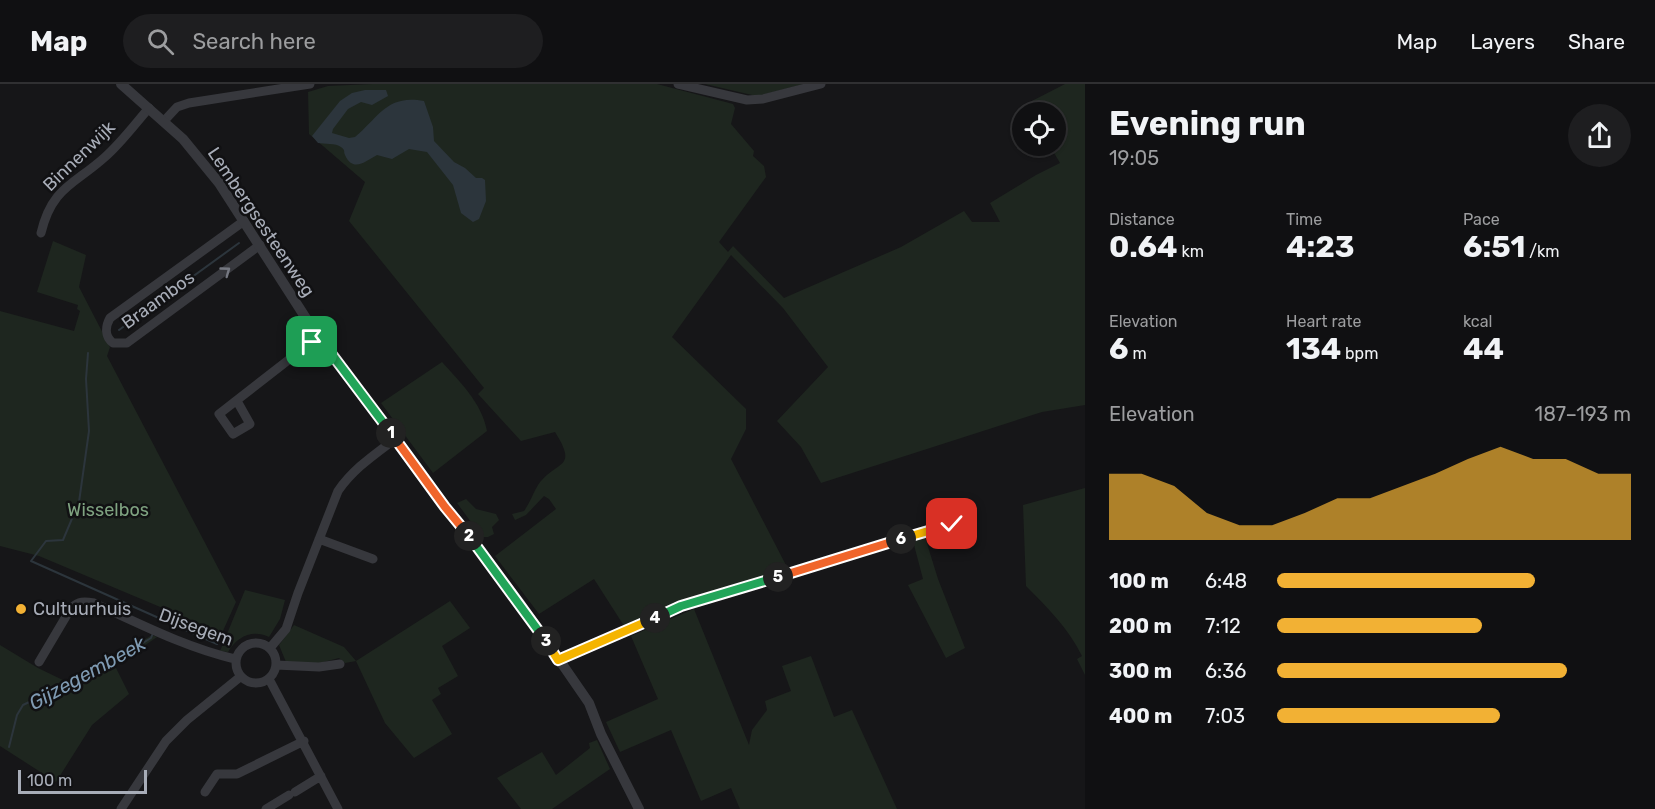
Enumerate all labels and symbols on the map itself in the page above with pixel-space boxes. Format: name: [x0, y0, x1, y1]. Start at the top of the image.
street label: Binnenwijk: [38, 116, 120, 196]
street label: Lembergsesteenweg: [203, 143, 319, 301]
street label: Braambos: [117, 266, 199, 334]
one-way arrow: [220, 267, 231, 278]
pin: [286, 316, 337, 367]
pin: 1: [376, 418, 406, 448]
pin: [926, 498, 977, 549]
park label: Wisselbos: [67, 499, 149, 521]
pin: 2: [454, 521, 484, 551]
pin: 6: [886, 524, 916, 554]
pin: 5: [763, 562, 793, 592]
place label: Cultuurhuis: [33, 598, 131, 620]
marker: Cultuurhuis: [14, 602, 28, 616]
street label: Dijsegem: [156, 603, 236, 651]
pin: 4: [640, 603, 670, 633]
pin: 3: [531, 626, 561, 656]
water label: Gijzegembeek: [24, 631, 150, 715]
scale bar: [18, 767, 147, 794]

